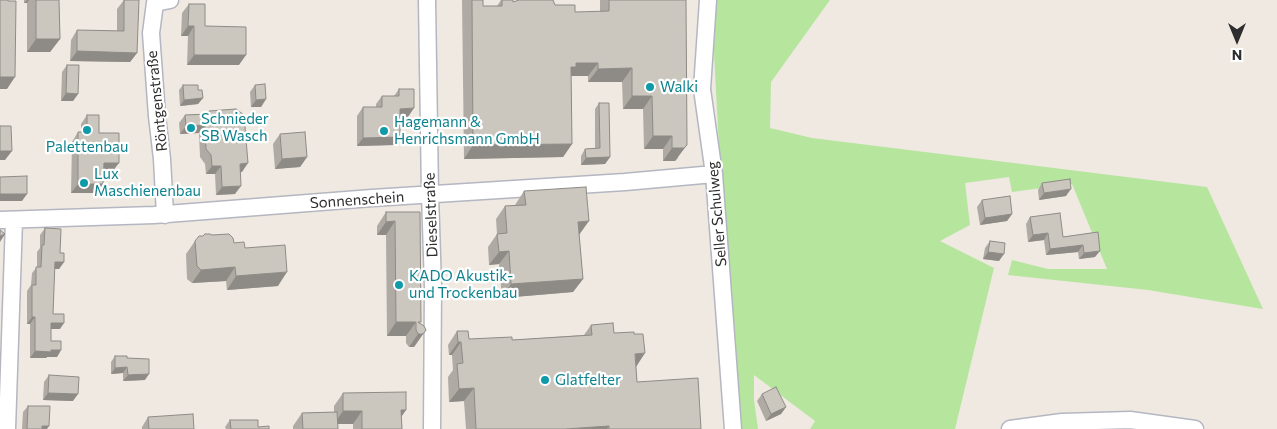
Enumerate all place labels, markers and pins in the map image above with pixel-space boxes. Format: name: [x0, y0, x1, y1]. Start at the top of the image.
place label: Walki: [660, 78, 698, 96]
marker: Walki: [644, 81, 656, 93]
place label: Schnieder SB Wasch: [201, 110, 269, 145]
place label: Hagemann & Henrichsmann GmbH: [394, 113, 540, 148]
marker: Schnieder SB Wasch: [185, 122, 197, 134]
marker: Palettenbau: [81, 124, 93, 136]
marker: Hagemann & Henrichsmann GmbH: [378, 125, 390, 137]
place label: Palettenbau: [46, 138, 128, 156]
place label: Lux Maschienenbau: [94, 165, 201, 200]
marker: Lux Maschienenbau: [78, 177, 90, 189]
place label: KADO Akustik- und Trockenbau: [409, 267, 517, 302]
marker: KADO Akustik- und Trockenbau: [393, 279, 405, 291]
place label: Glatfelter: [555, 371, 621, 389]
marker: Glatfelter: [539, 374, 551, 386]

